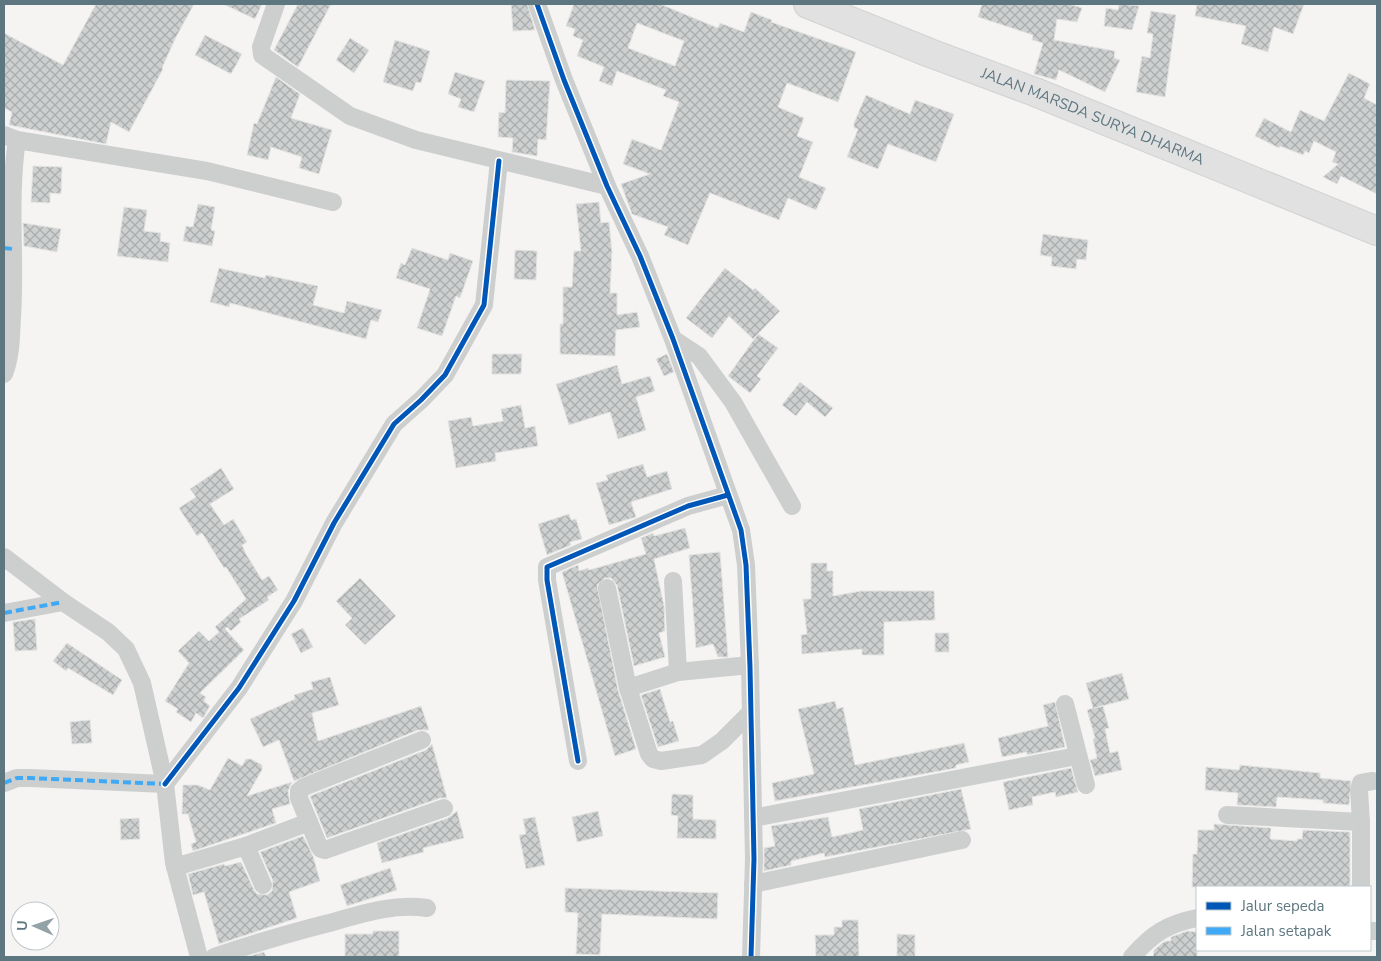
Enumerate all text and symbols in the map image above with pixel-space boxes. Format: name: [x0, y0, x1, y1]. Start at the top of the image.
street label: JALAN MARSDA SURYA DHARMA: [977, 63, 1207, 170]
legend: [1196, 886, 1371, 951]
text: Jalur sepeda: [1240, 896, 1325, 916]
north arrow: [10, 901, 60, 951]
text: U: [13, 920, 32, 931]
text: Jalan setapak: [1240, 921, 1332, 941]

